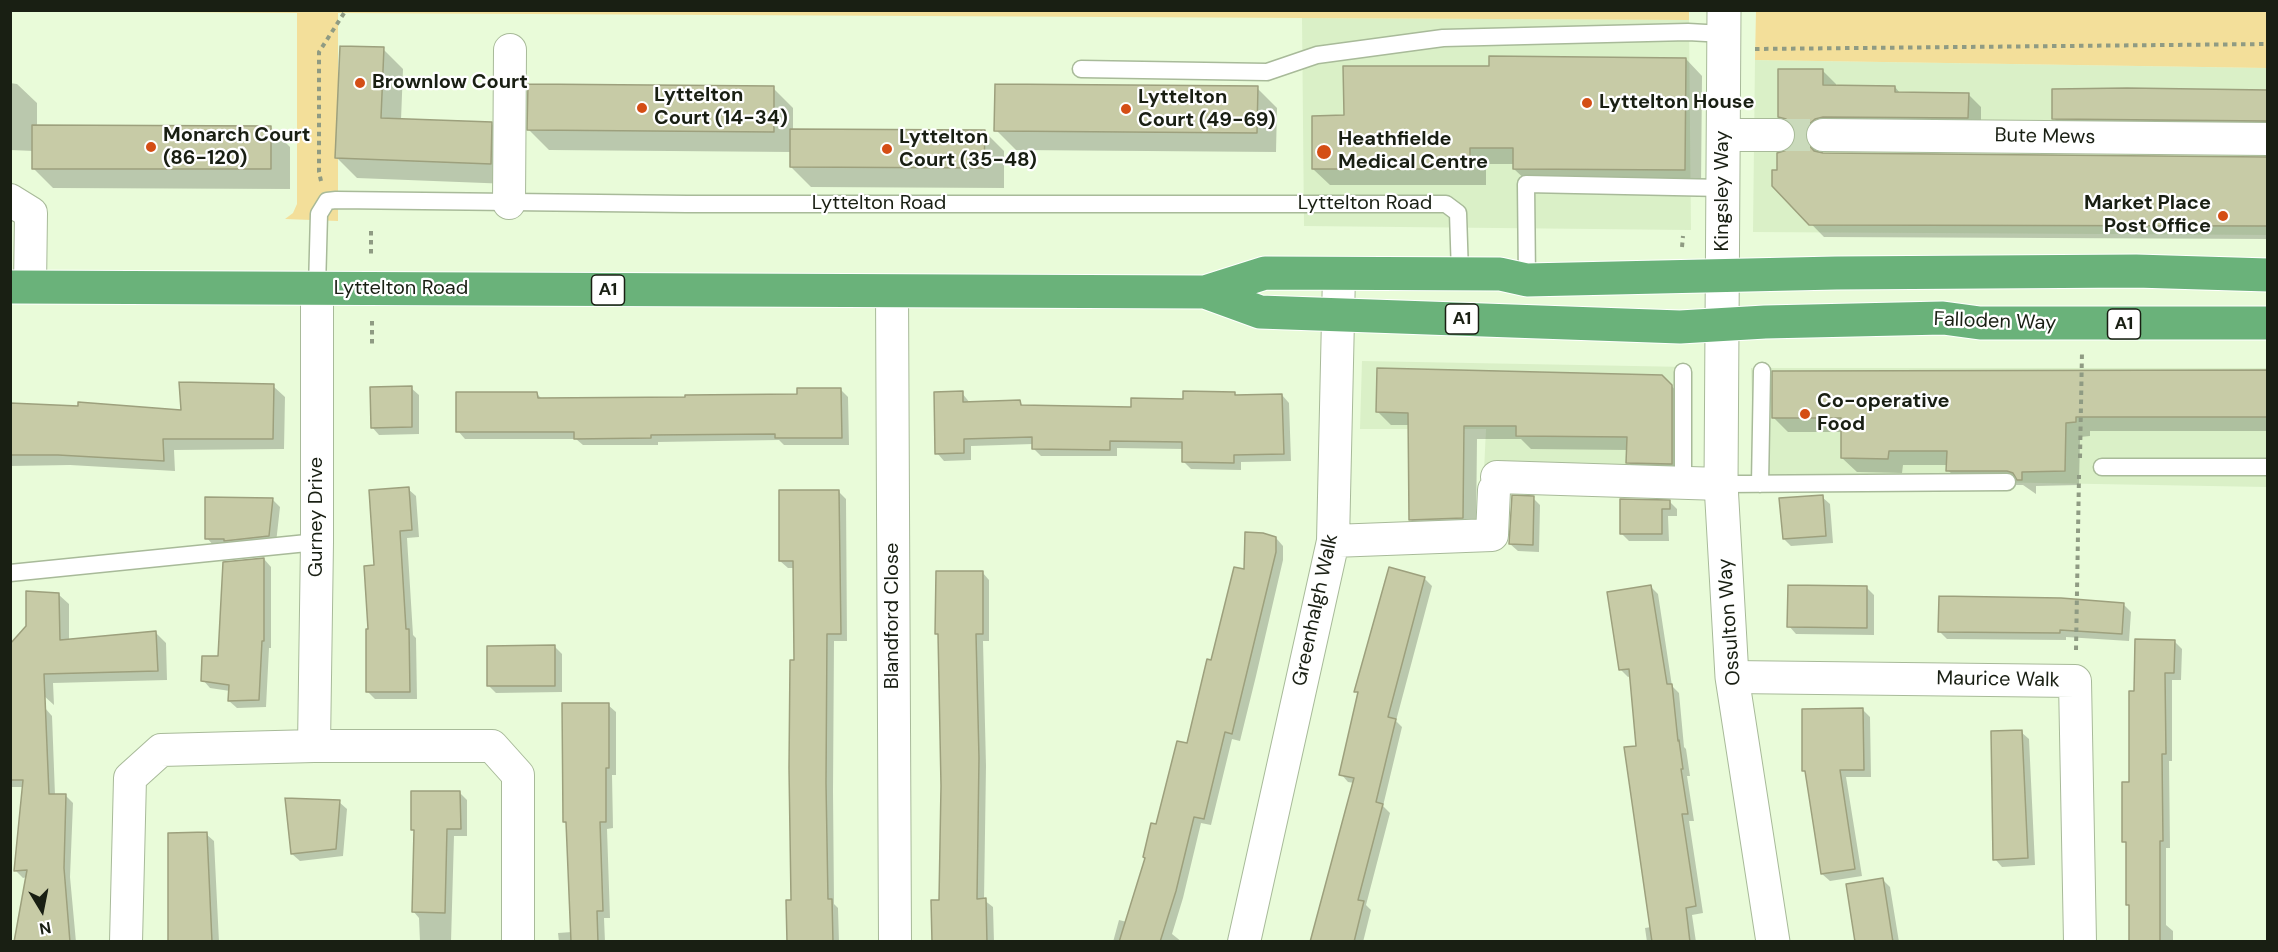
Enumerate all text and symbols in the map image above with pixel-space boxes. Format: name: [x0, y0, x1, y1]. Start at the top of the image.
place label: Brownlow Court: [372, 71, 528, 95]
marker: Brownlow Court: [353, 76, 367, 90]
place label: Lyttelton Court (14-34): [654, 84, 788, 131]
place label: Lyttelton Court (49-69): [1138, 86, 1276, 133]
place label: Lyttelton House: [1599, 91, 1754, 115]
marker: Lyttelton House: [1580, 96, 1594, 110]
marker: Lyttelton Court (14-34): [635, 101, 649, 115]
marker: Lyttelton Court (49-69): [1119, 102, 1133, 116]
place label: Monarch Court (86-120): [163, 124, 310, 171]
street label: Bute Mews: [1994, 124, 2096, 150]
place label: Lyttelton Court (35-48): [899, 126, 1037, 173]
place label: Heathfielde Medical Centre: [1338, 128, 1488, 175]
street label: Kingsley Way: [1711, 130, 1735, 252]
marker: Monarch Court (86-120): [144, 140, 158, 154]
marker: Lyttelton Court (35-48): [880, 142, 894, 156]
marker: Heathfielde Medical Centre: [1315, 143, 1333, 161]
street label: Lyttelton Road: [812, 192, 946, 216]
street label: Lyttelton Road: [1298, 192, 1432, 216]
place label: Market Place Post Office: [2084, 192, 2211, 239]
marker: Market Place Post Office: [2216, 209, 2230, 223]
road number: A1: [592, 275, 624, 305]
street label: Lyttelton Road: [334, 277, 468, 301]
road number: A1: [1446, 304, 1478, 334]
street label: Falloden Way: [1933, 308, 2057, 336]
road number: A1: [2108, 309, 2140, 339]
place label: Co-operative Food: [1817, 390, 1950, 437]
marker: Co-operative Food: [1798, 407, 1812, 421]
street label: Gurney Drive: [305, 457, 329, 577]
street label: Greenhalgh Walk: [1288, 532, 1344, 688]
street label: Blandford Close: [881, 543, 905, 689]
street label: Ossulton Way: [1714, 557, 1746, 687]
street label: Maurice Walk: [1936, 667, 2060, 693]
north arrow: [12, 880, 72, 940]
text: N: [38, 917, 53, 940]

